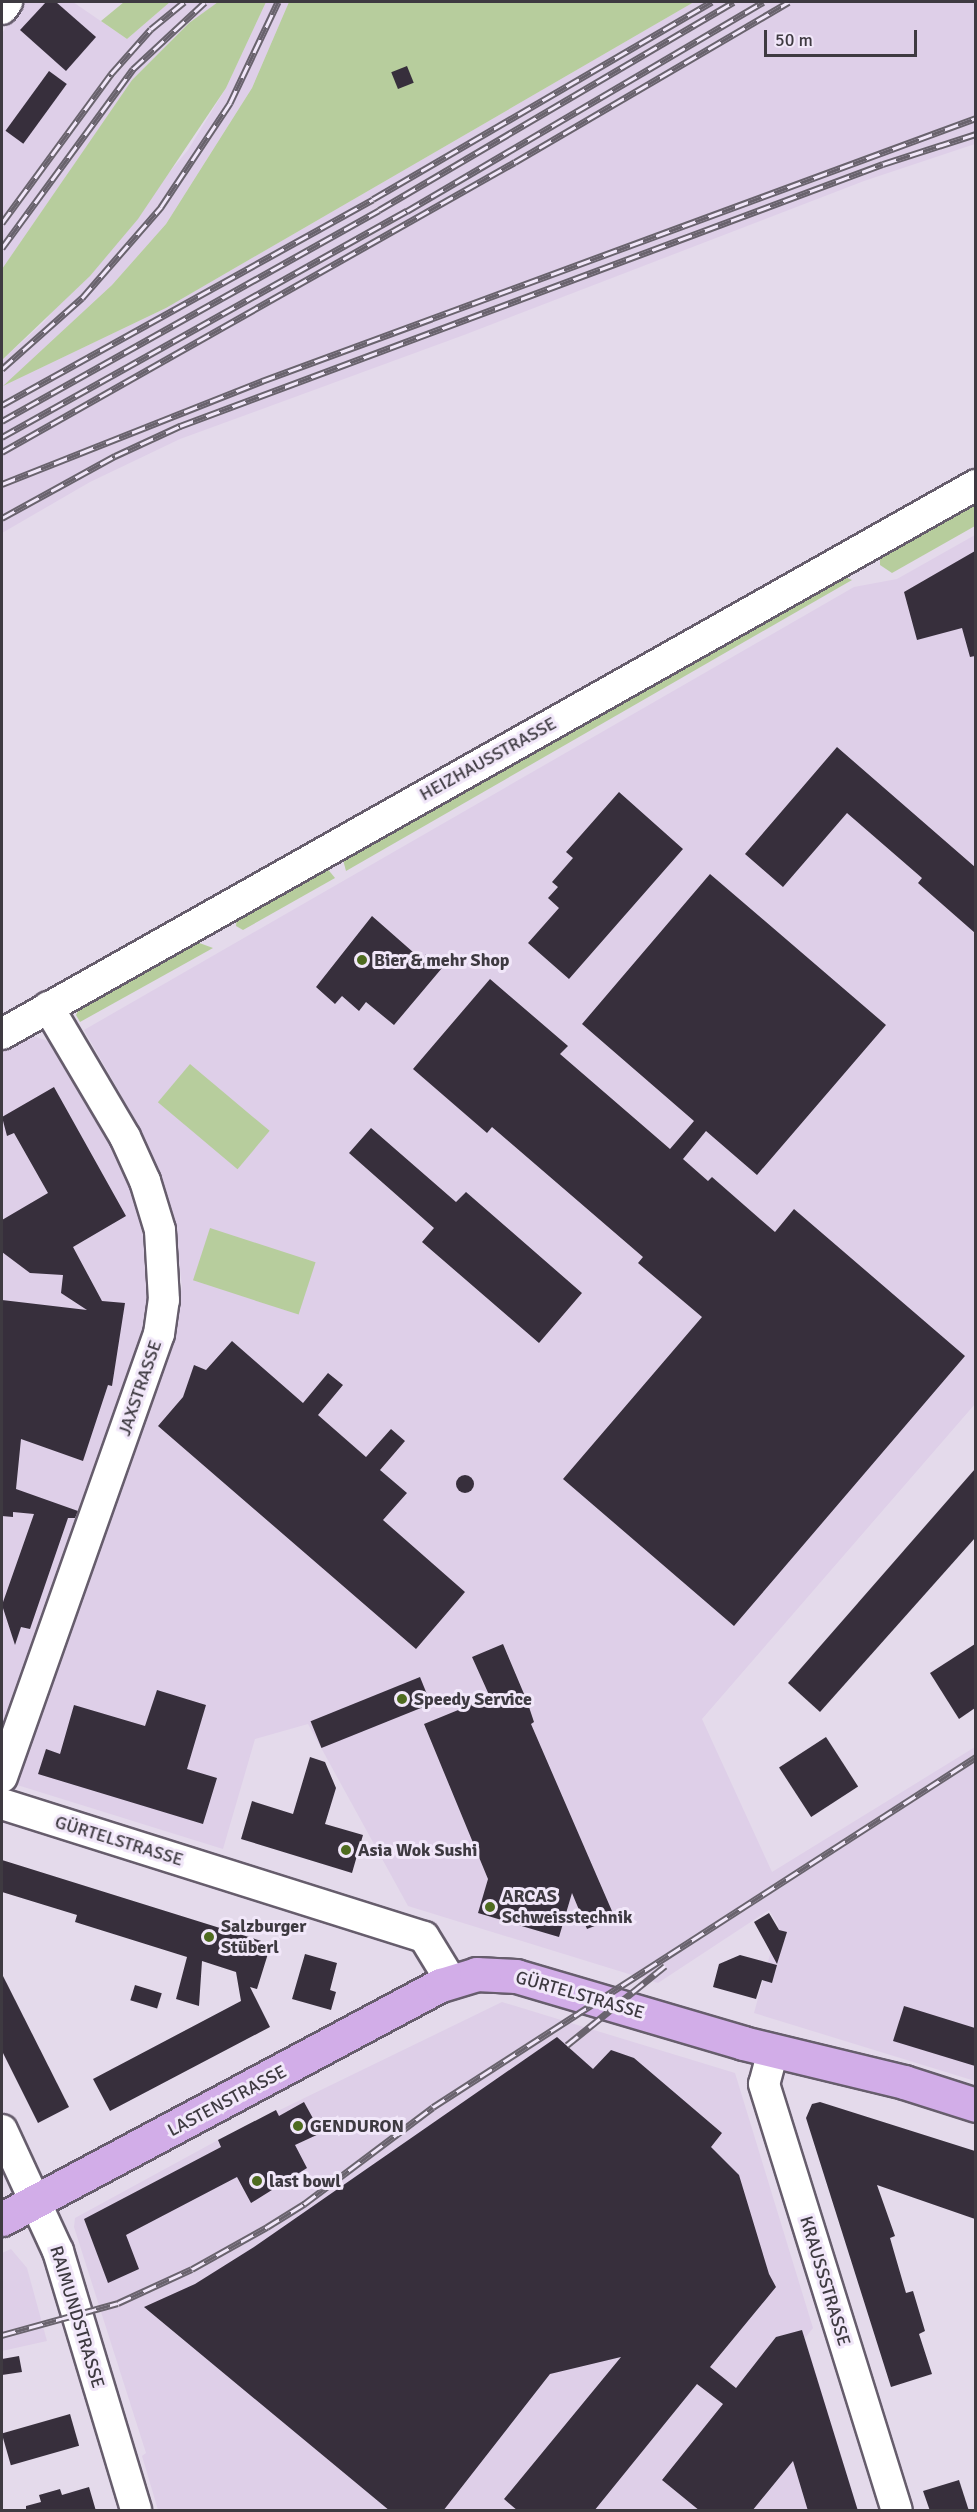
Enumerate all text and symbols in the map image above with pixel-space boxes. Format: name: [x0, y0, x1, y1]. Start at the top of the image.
scale bar: [767, 18, 920, 56]
text: 50 m: [775, 29, 813, 51]
street label: HEIZHAUSSTRASSE: [416, 712, 560, 806]
place label: Bier & mehr Shop: [374, 949, 509, 971]
marker: Bier & mehr Shop: [355, 953, 369, 967]
street label: JAXSTRASSE: [114, 1337, 166, 1439]
place label: Speedy Service: [414, 1688, 532, 1710]
marker: Speedy Service: [395, 1692, 409, 1706]
street label: GÜRTELSTRASSE: [52, 1811, 186, 1871]
place label: Asia Wok Sushi: [358, 1839, 477, 1861]
marker: Asia Wok Sushi: [339, 1843, 353, 1857]
place label: ARCAS Schweisstechnik: [502, 1886, 632, 1928]
marker: ARCAS Schweisstechnik: [483, 1900, 497, 1914]
place label: Salzburger Stüberl: [221, 1916, 306, 1958]
marker: Salzburger Stüberl: [202, 1930, 216, 1944]
street label: GÜRTELSTRASSE: [513, 1966, 647, 2024]
street label: LASTENSTRASSE: [164, 2061, 290, 2141]
place label: GENDURON: [310, 2115, 404, 2137]
marker: GENDURON: [291, 2119, 305, 2133]
place label: last bowl: [269, 2170, 341, 2192]
marker: last bowl: [250, 2174, 264, 2188]
street label: KRAUSSSTRASSE: [795, 2213, 855, 2349]
street label: RAIMUNDSTRASSE: [45, 2243, 109, 2391]

